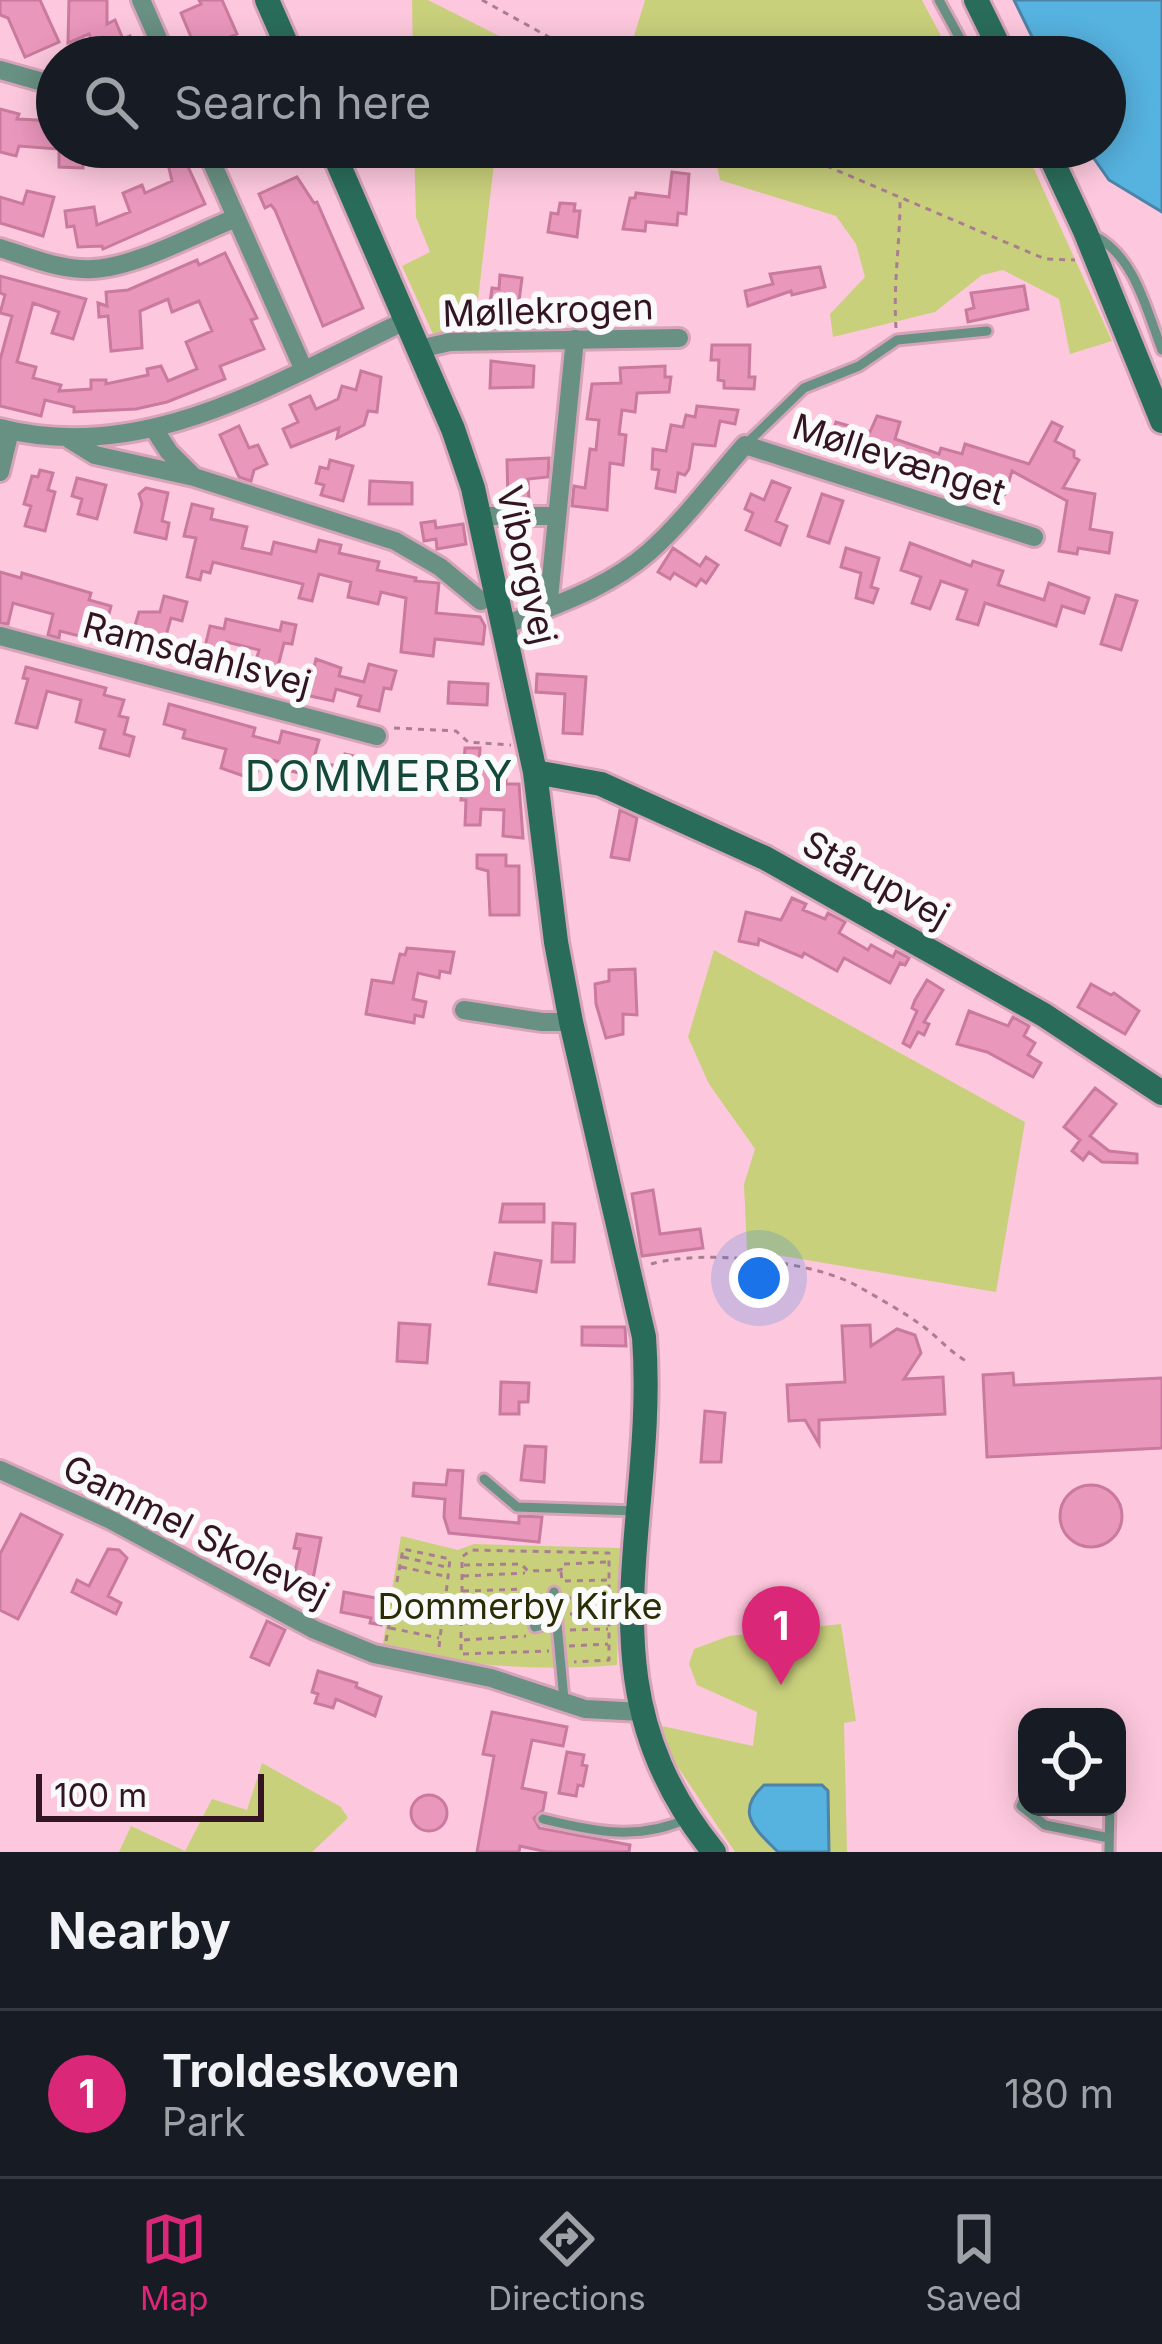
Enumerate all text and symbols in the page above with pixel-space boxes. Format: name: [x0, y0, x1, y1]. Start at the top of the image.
search box: [36, 36, 1126, 168]
icon: search: [78, 69, 144, 135]
text: Search here: [174, 75, 431, 130]
street label: Møllekrogen: [442, 284, 654, 336]
street label: Møllevænget: [787, 404, 1011, 514]
street label: Viborgvej: [487, 481, 567, 649]
street label: Ramsdahlsvej: [78, 602, 316, 706]
district label: DOMMERBY: [245, 750, 515, 801]
street label: Stårupvej: [795, 821, 957, 937]
your location: [729, 1248, 789, 1308]
street label: Gammel Skolevej: [56, 1445, 336, 1617]
park label: Dommerby Kirke: [378, 1584, 662, 1628]
pin: 1: [742, 1586, 820, 1685]
map controls: [1018, 1708, 1126, 1816]
button: locate: [1018, 1708, 1126, 1816]
scale bar: [36, 1768, 264, 1821]
text: 100 m: [54, 1775, 147, 1815]
text: Nearby: [48, 1900, 231, 1961]
text: Troldeskoven: [162, 2043, 460, 2098]
text: 1: [79, 2070, 95, 2117]
text: 180 m: [1004, 2070, 1114, 2117]
text: Park: [162, 2098, 246, 2145]
tab: Map: [140, 2206, 208, 2318]
tab: Directions: [488, 2206, 646, 2318]
tab: Saved: [925, 2206, 1022, 2318]

